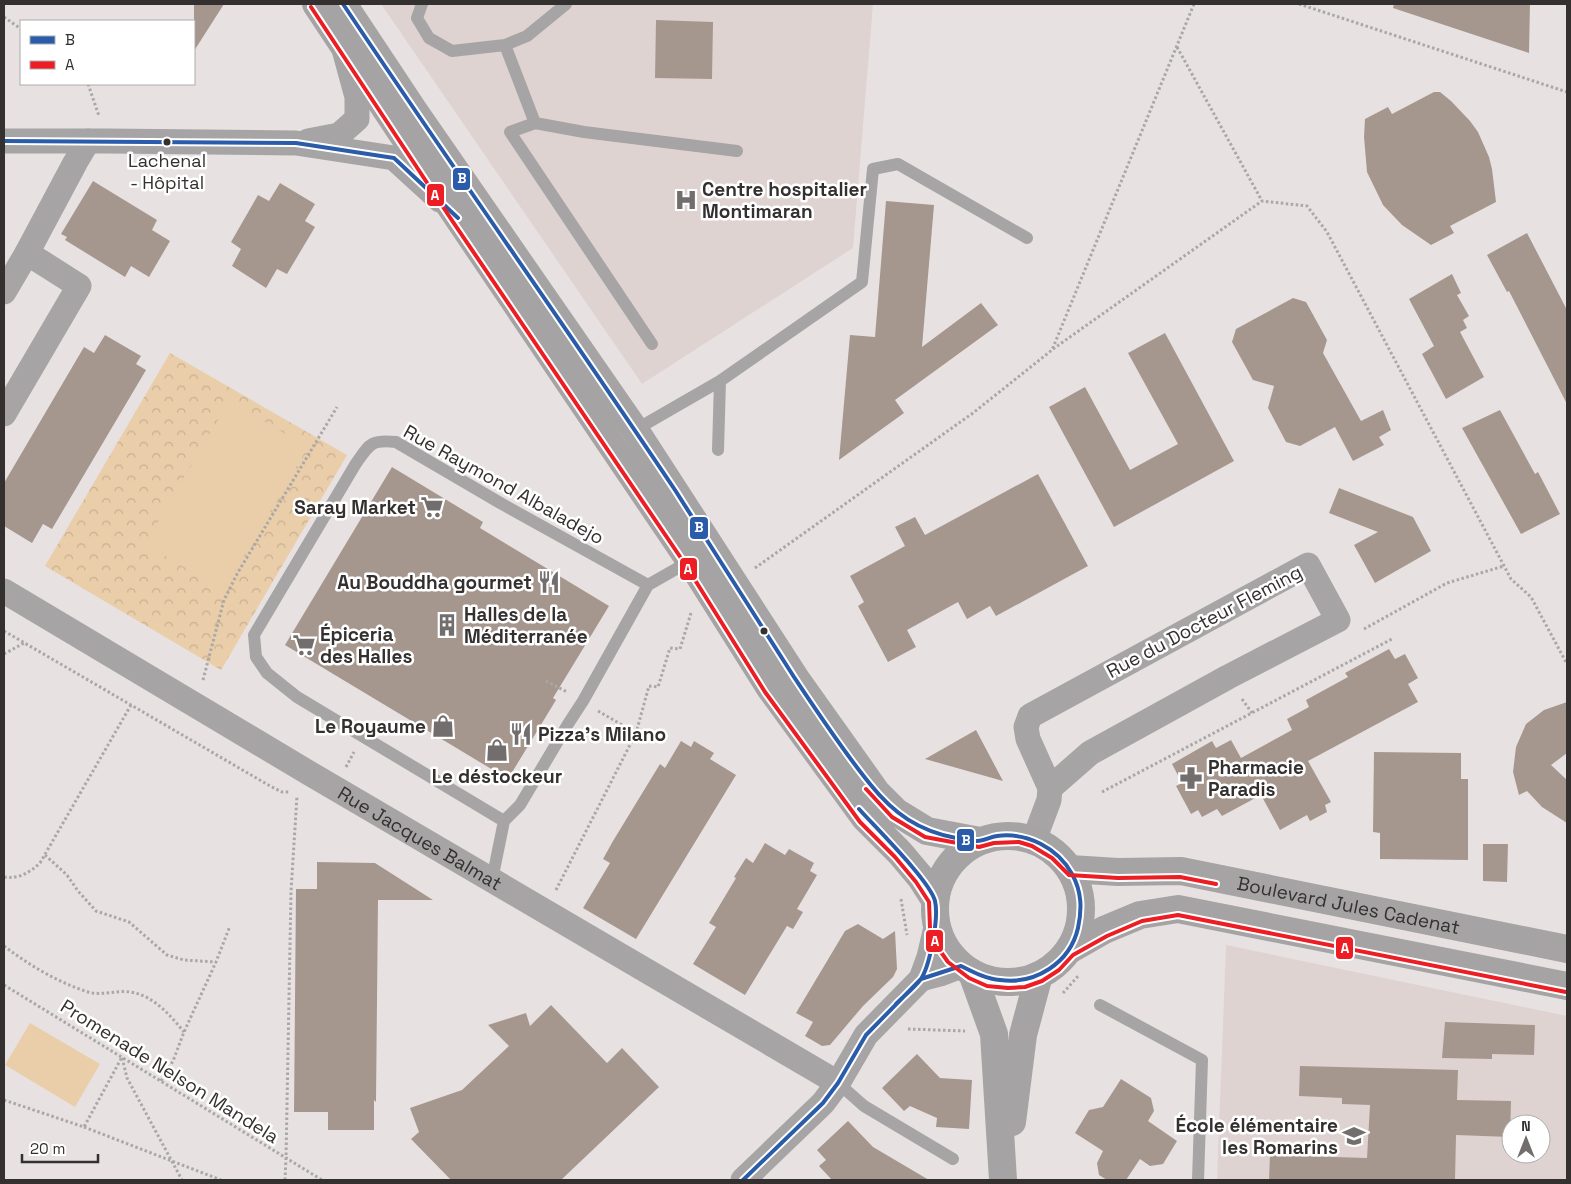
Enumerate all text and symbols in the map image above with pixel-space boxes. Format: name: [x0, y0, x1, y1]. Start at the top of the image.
legend: [20, 20, 195, 85]
text: B: [65, 30, 75, 49]
text: A: [65, 55, 75, 74]
marker: Lachenal - Hôpital: [162, 137, 172, 147]
place label: Lachenal - Hôpital: [128, 149, 206, 194]
line badge: B: [452, 167, 471, 191]
text: B: [457, 169, 467, 187]
place label: Centre hospitalier Montimaran: [702, 177, 867, 224]
line badge: A: [426, 183, 445, 207]
text: A: [431, 186, 440, 204]
hospital icon: Centre hospitalier Montimaran: [673, 187, 699, 213]
street label: Rue Raymond Albaladejo: [399, 419, 609, 550]
supermarket icon: Saray Market: [419, 494, 445, 520]
place label: Saray Market: [294, 495, 416, 520]
line badge: B: [689, 516, 709, 540]
text: B: [694, 518, 704, 536]
line badge: A: [679, 557, 698, 581]
street label: Rue du Docteur Fleming: [1102, 559, 1306, 684]
text: A: [684, 560, 693, 578]
restaurant icon: Au Bouddha gourmet: [536, 569, 562, 595]
place label: Au Bouddha gourmet: [337, 570, 532, 595]
place label: Halles de la Méditerranée: [464, 602, 588, 649]
building icon: Halles de la Méditerranée: [434, 612, 460, 638]
place label: Épiceria des Halles: [320, 622, 412, 669]
unlabelled marker: [759, 626, 769, 636]
supermarket icon: Épiceria des Halles: [291, 632, 317, 658]
shop icon: Le Royaume: [430, 713, 456, 739]
place label: Le Royaume: [315, 714, 426, 739]
restaurant icon: Pizza's Milano: [508, 721, 534, 747]
place label: Pizza's Milano: [538, 722, 666, 747]
shop icon: Le déstockeur: [484, 737, 510, 763]
place label: Pharmacie Paradis: [1208, 755, 1304, 802]
place label: Le déstockeur: [432, 764, 562, 789]
pharmacy icon: Pharmacie Paradis: [1178, 765, 1204, 791]
street label: Rue Jacques Balmat: [333, 781, 507, 896]
line badge: B: [956, 828, 975, 852]
text: B: [961, 831, 971, 849]
street label: Boulevard Jules Cadenat: [1235, 871, 1462, 940]
line badge: A: [925, 929, 944, 953]
text: A: [931, 932, 940, 950]
line badge: A: [1335, 936, 1354, 960]
text: A: [1341, 939, 1350, 957]
street label: Promenade Nelson Mandela: [56, 994, 284, 1149]
place label: École élémentaire les Romarins: [1175, 1113, 1338, 1160]
north arrow: [1501, 1114, 1551, 1164]
text: N: [1521, 1117, 1531, 1135]
school or university icon: École élémentaire les Romarins: [1341, 1123, 1367, 1149]
scale bar: [22, 1132, 99, 1164]
text: 20 m: [30, 1139, 65, 1158]

